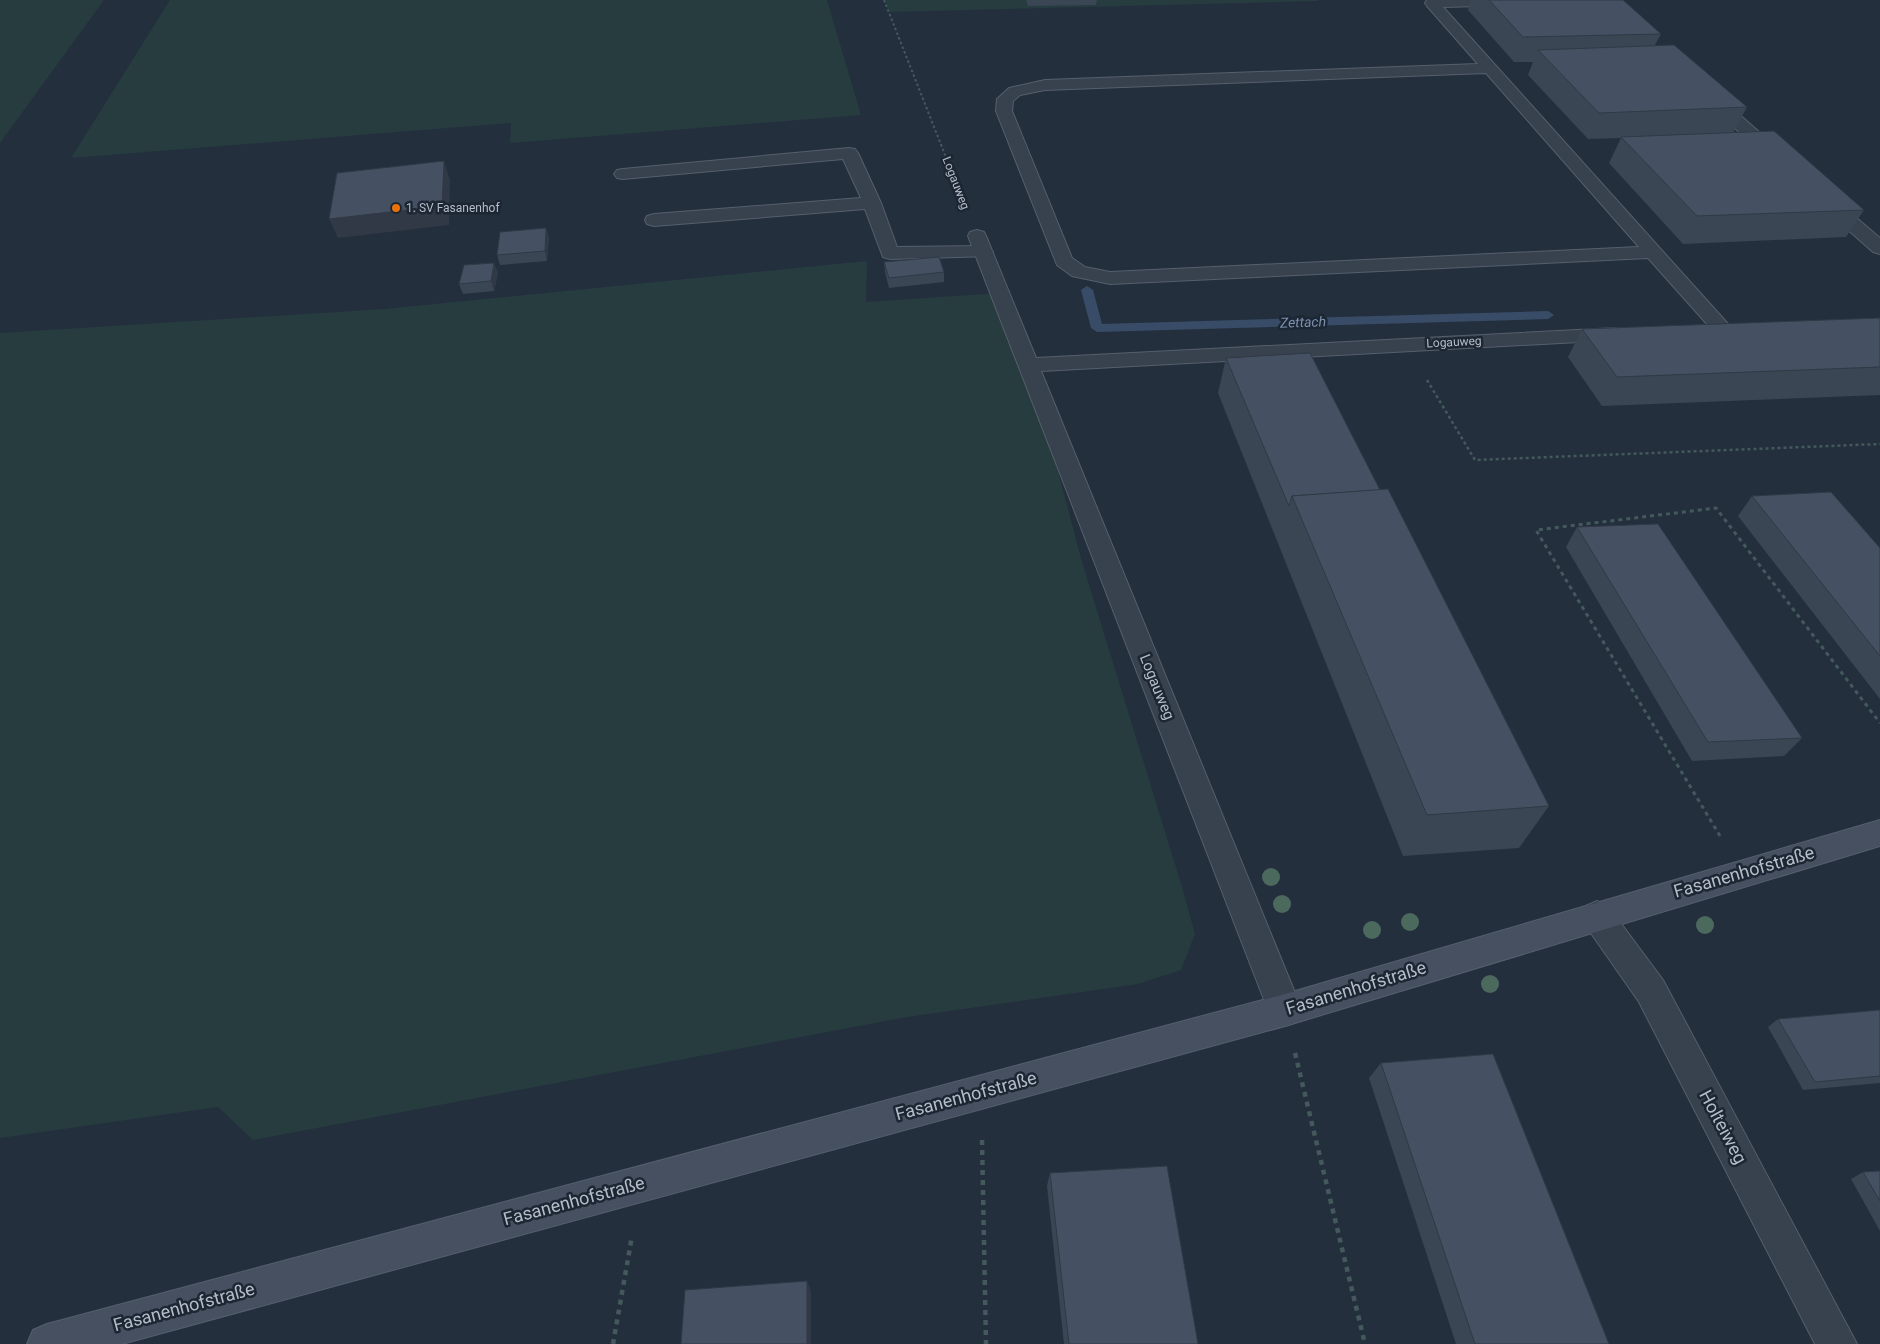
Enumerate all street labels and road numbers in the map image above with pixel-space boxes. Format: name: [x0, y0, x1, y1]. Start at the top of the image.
street label: Logauweg: [940, 155, 972, 211]
street label: Logauweg: [1426, 334, 1482, 350]
street label: Logauweg: [1136, 652, 1178, 722]
street label: Fasanenhofstraße: [1671, 841, 1817, 902]
street label: Fasanenhofstraße: [1283, 956, 1428, 1019]
street label: Fasanenhofstraße: [893, 1067, 1039, 1124]
street label: Holteiweg: [1695, 1086, 1752, 1167]
street label: Fasanenhofstraße: [501, 1172, 647, 1229]
street label: Fasanenhofstraße: [111, 1278, 257, 1335]

